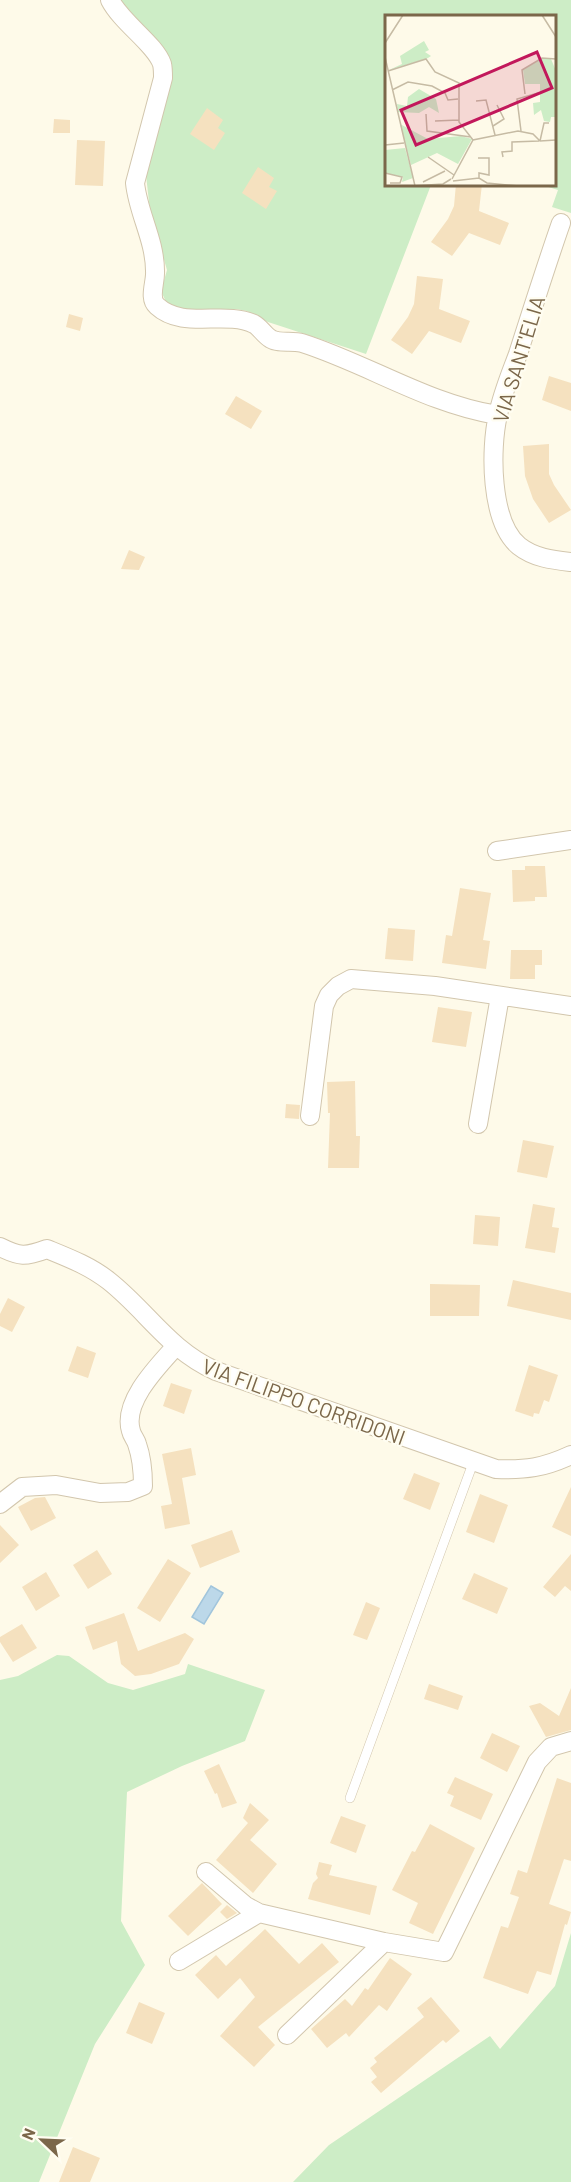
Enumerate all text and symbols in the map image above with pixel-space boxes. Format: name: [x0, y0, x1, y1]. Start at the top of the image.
inset map: [385, 15, 556, 186]
street label: VIA SANT'ELIA: [487, 292, 549, 426]
street label: VIA FILIPPO CORRIDONI: [199, 1353, 409, 1449]
north arrow: [12, 2110, 72, 2170]
text: N: [17, 2125, 39, 2143]

